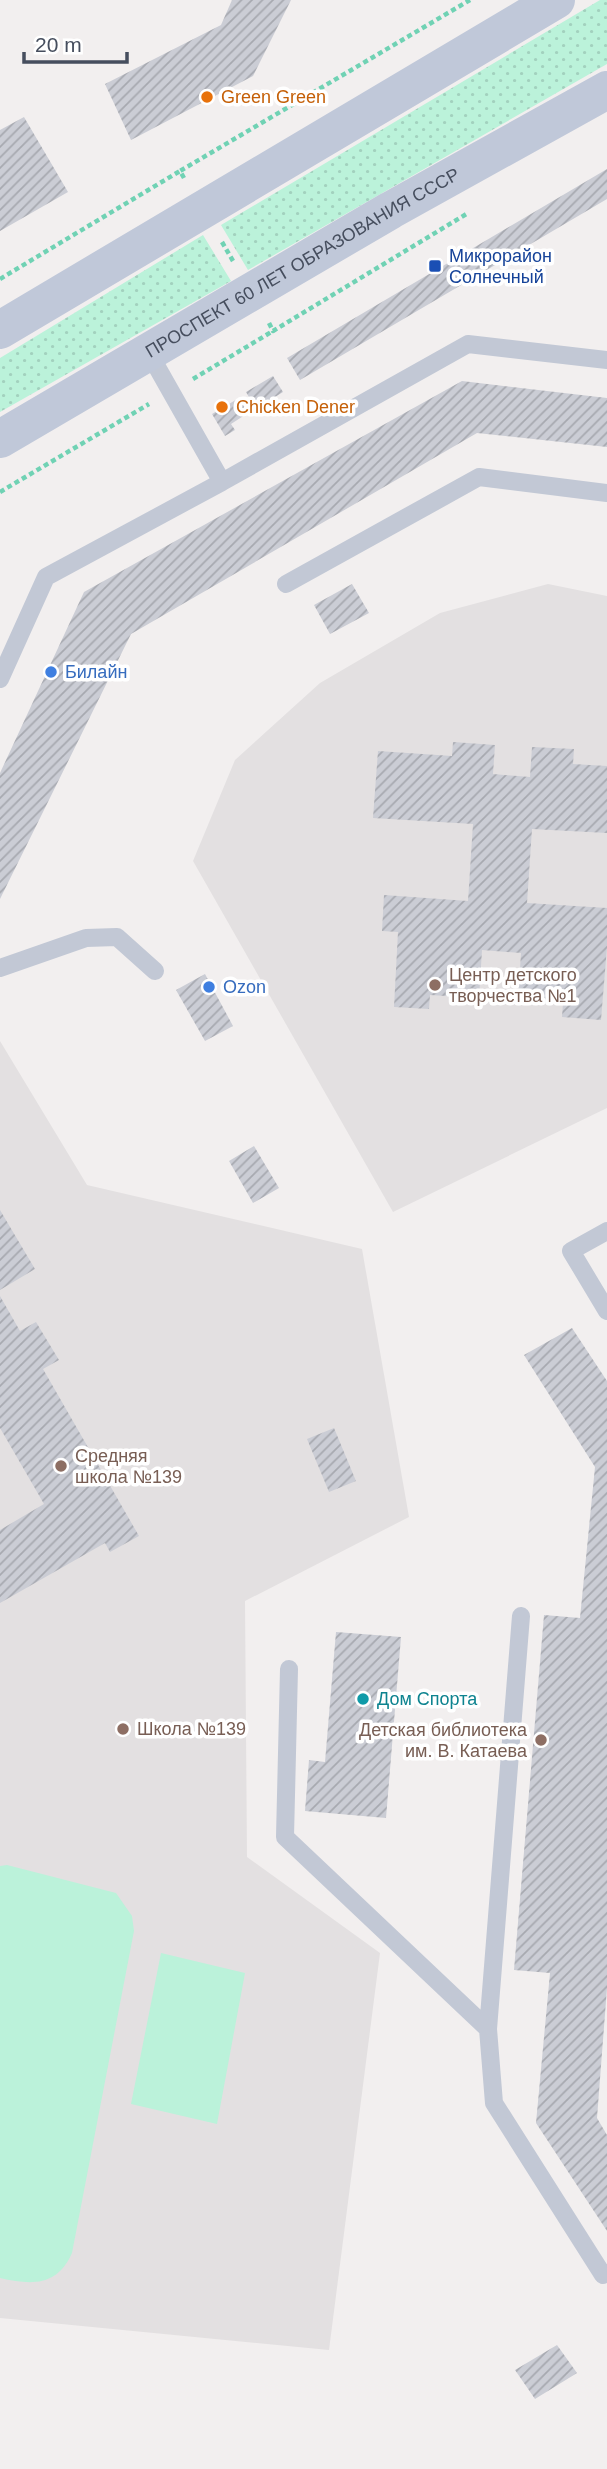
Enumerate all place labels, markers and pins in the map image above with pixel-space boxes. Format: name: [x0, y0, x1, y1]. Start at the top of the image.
place label: Green Green: [221, 87, 326, 107]
marker: Green Green: [199, 89, 215, 105]
place label: Микрорайон Солнечный: [449, 246, 552, 287]
marker: Микрорайон Солнечный: [427, 258, 443, 274]
place label: Chicken Dener: [236, 397, 355, 417]
marker: Chicken Dener: [214, 399, 230, 415]
place label: Билайн: [65, 662, 127, 682]
marker: Билайн: [43, 664, 59, 680]
place label: Центр детского творчества №1: [449, 965, 577, 1006]
place label: Ozon: [223, 977, 266, 997]
marker: Центр детского творчества №1: [427, 977, 443, 993]
marker: Ozon: [201, 979, 217, 995]
place label: Средняя школа №139: [75, 1446, 182, 1487]
marker: Средняя школа №139: [53, 1458, 69, 1474]
place label: Дом Спорта: [377, 1689, 478, 1709]
marker: Дом Спорта: [355, 1691, 371, 1707]
place label: Школа №139: [137, 1719, 246, 1739]
place label: Детская библиотека им. В. Катаева: [359, 1720, 528, 1761]
marker: Школа №139: [115, 1721, 131, 1737]
marker: Детская библиотека им. В. Катаева: [533, 1732, 549, 1748]

